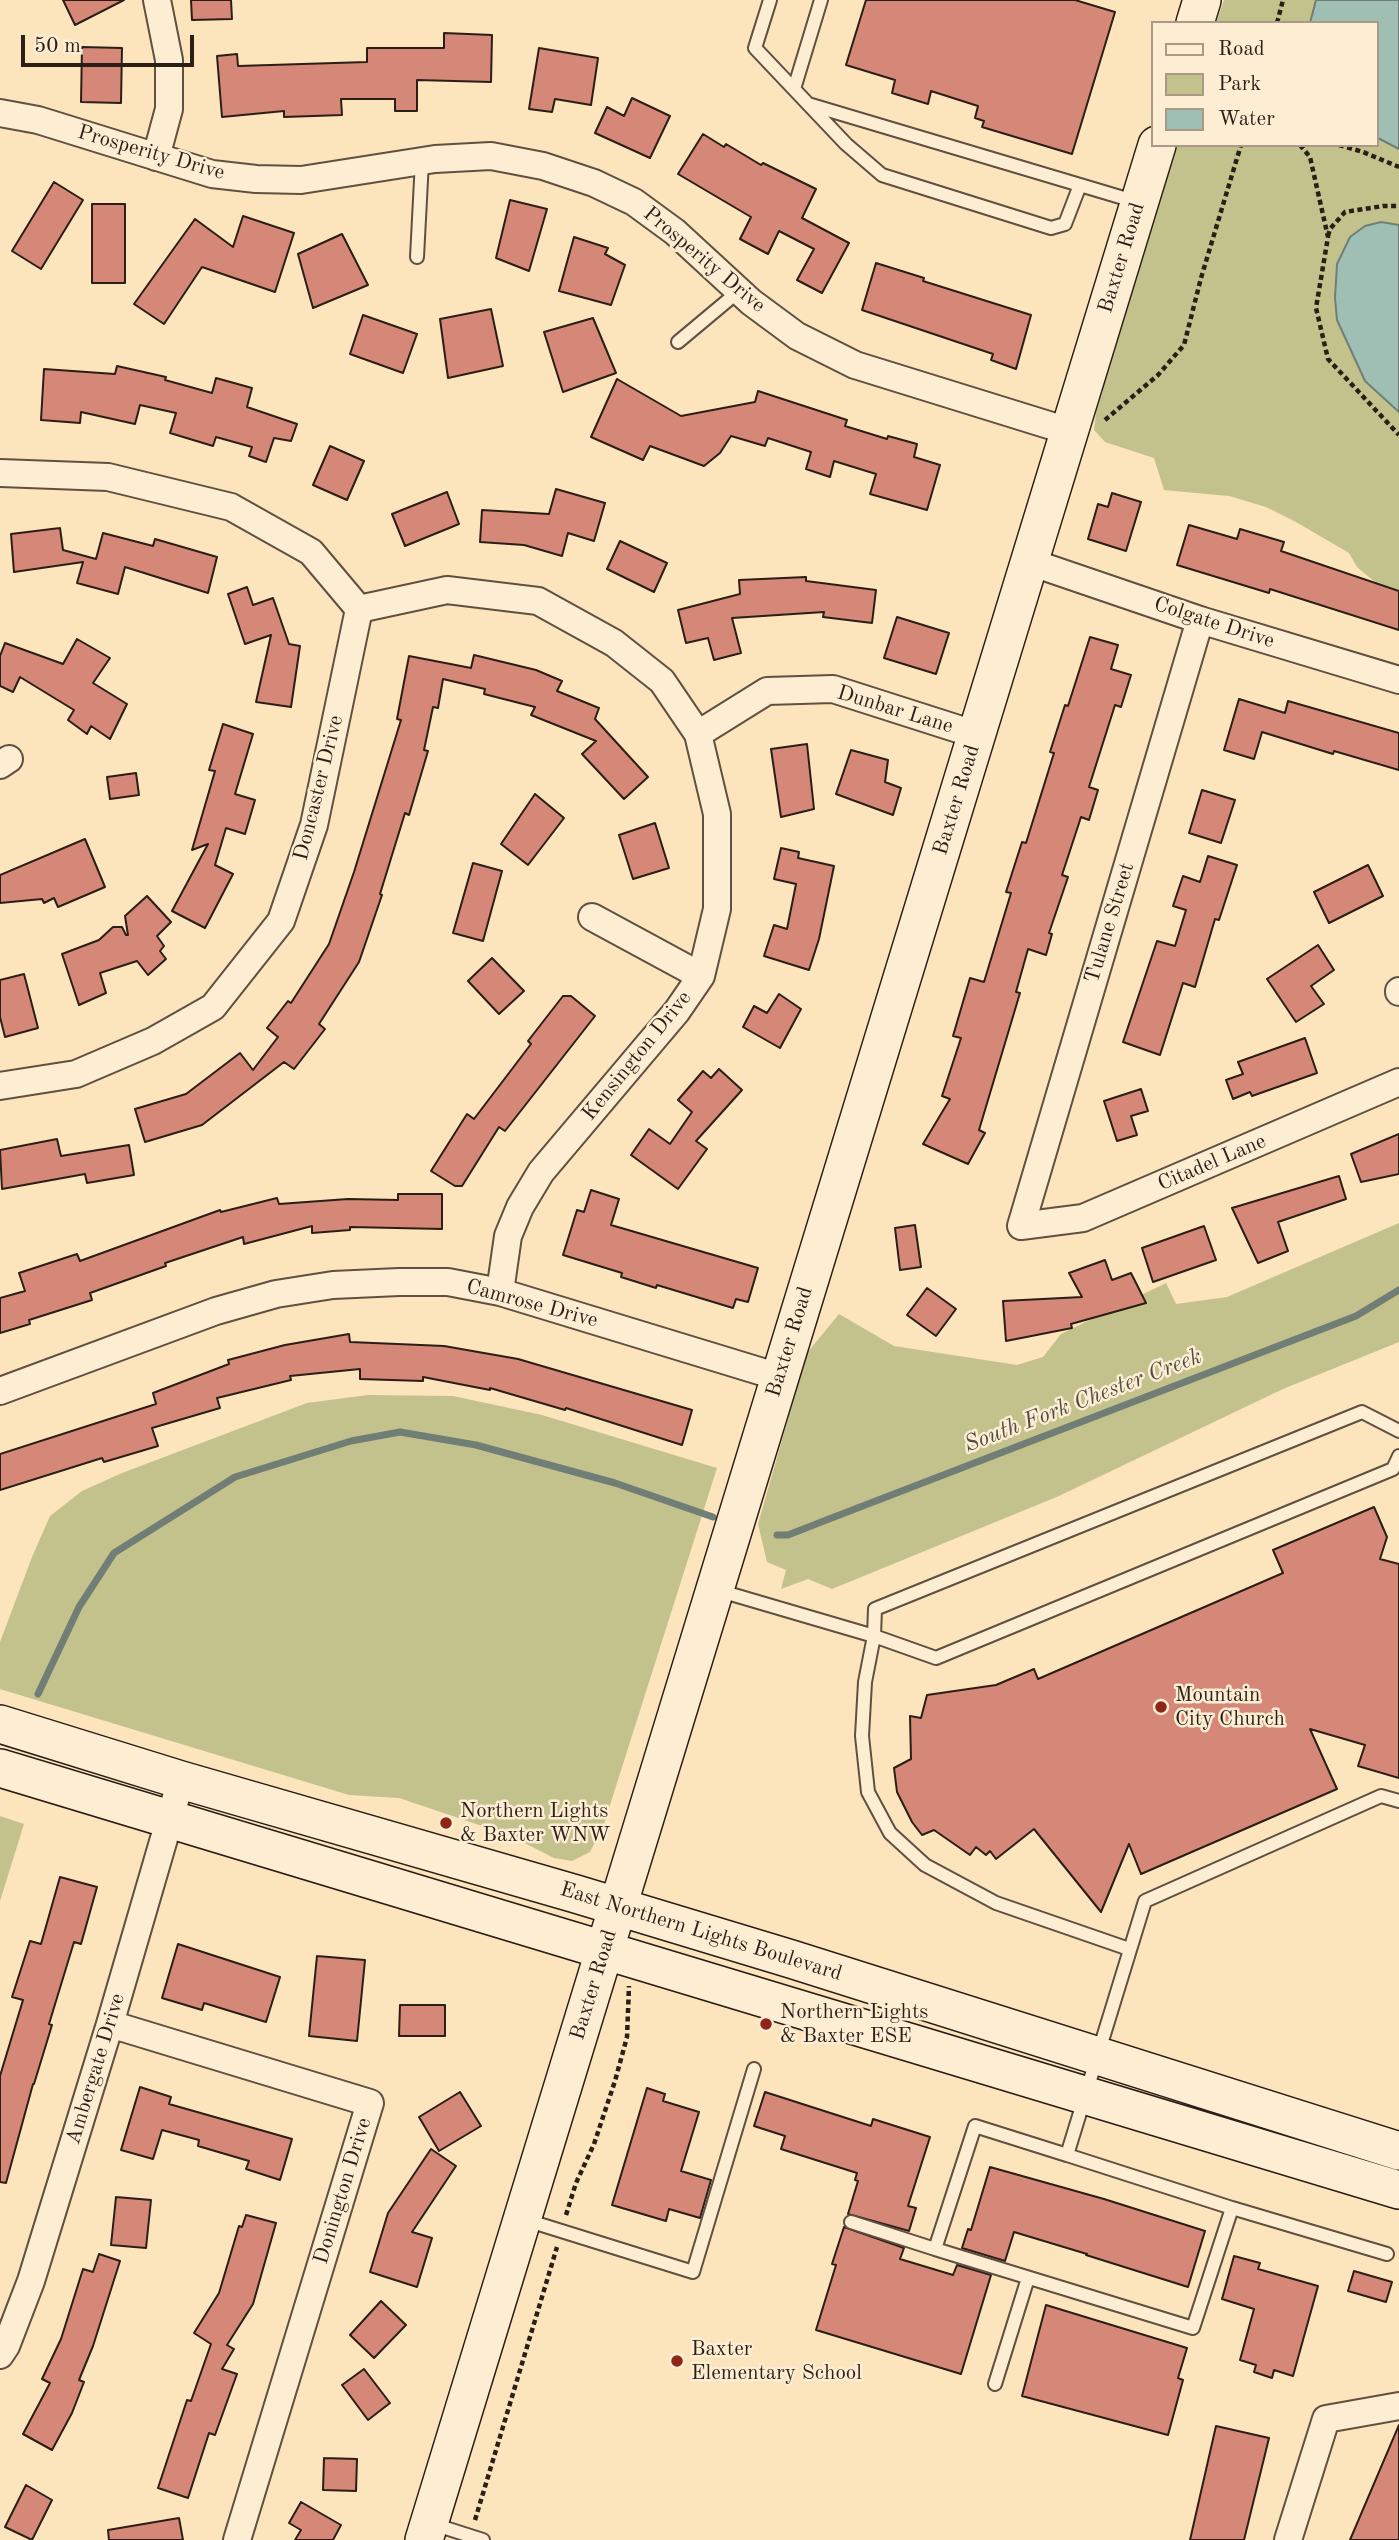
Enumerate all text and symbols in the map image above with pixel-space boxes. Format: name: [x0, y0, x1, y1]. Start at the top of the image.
scale bar: [24, 21, 198, 65]
legend: [1150, 21, 1378, 147]
text: 50 m: [34, 36, 81, 57]
text: Road: [1218, 39, 1265, 60]
text: Park: [1218, 74, 1261, 95]
text: Water: [1218, 109, 1275, 130]
street label: Prosperity Drive: [74, 120, 228, 186]
street label: Baxter Road: [1093, 200, 1151, 316]
street label: Prosperity Drive: [638, 201, 770, 319]
street label: Colgate Drive: [1151, 592, 1277, 654]
street label: Dunbar Lane: [834, 680, 956, 740]
street label: Doncaster Drive: [289, 713, 349, 863]
street label: Baxter Road: [928, 742, 986, 858]
street label: Tulane Street: [1080, 860, 1140, 986]
street label: Kensington Drive: [577, 986, 697, 1126]
street label: Citadel Lane: [1154, 1129, 1270, 1197]
street label: Camrose Drive: [463, 1274, 601, 1334]
street label: Baxter Road: [761, 1284, 819, 1400]
water label: South Fork Chester Creek: [960, 1343, 1206, 1459]
place label: Mountain City Church: [1175, 1682, 1285, 1732]
marker: Mountain City Church: [1153, 1699, 1169, 1715]
place label: Northern Lights & Baxter WNW: [460, 1798, 611, 1848]
marker: Northern Lights & Baxter WNW: [438, 1815, 454, 1831]
street label: East Northern Lights Boulevard: [557, 1877, 845, 1987]
street label: Baxter Road: [565, 1927, 623, 2043]
street label: Ambergate Drive: [61, 1990, 131, 2148]
place label: Northern Lights & Baxter ESE: [780, 1999, 928, 2049]
marker: Northern Lights & Baxter ESE: [758, 2016, 774, 2032]
street label: Donington Drive: [309, 2115, 377, 2267]
place label: Baxter Elementary School: [691, 2336, 862, 2386]
marker: Baxter Elementary School: [669, 2353, 685, 2369]

